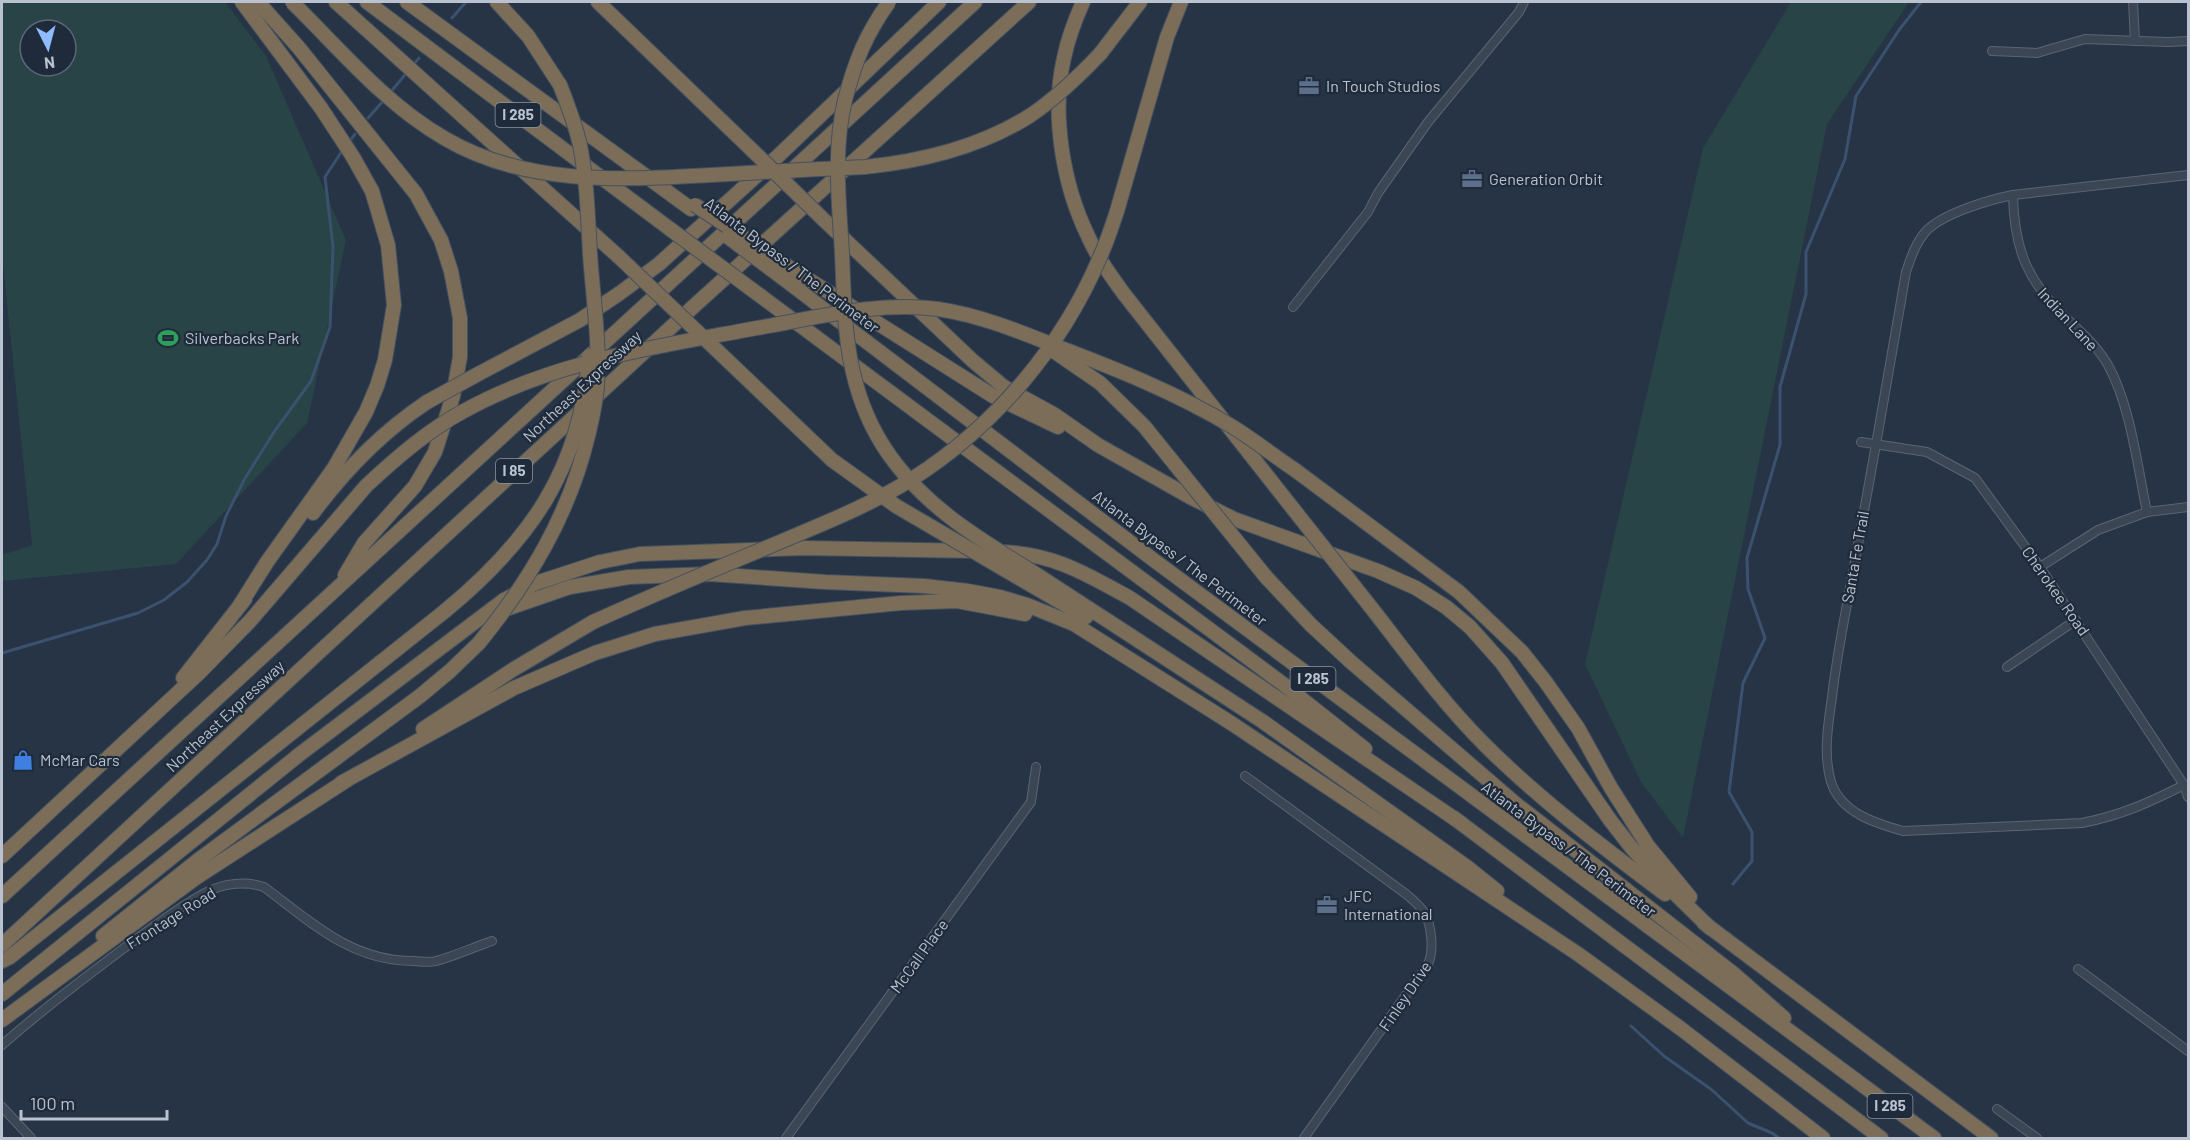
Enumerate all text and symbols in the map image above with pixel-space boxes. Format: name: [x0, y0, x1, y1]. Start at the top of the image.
north arrow: [18, 18, 78, 78]
text: N: [43, 53, 56, 73]
office icon: In Touch Studios: [1297, 74, 1321, 98]
place label: In Touch Studios: [1326, 76, 1440, 95]
road number: I 285: [496, 103, 540, 127]
office icon: Generation Orbit: [1460, 167, 1484, 191]
place label: Generation Orbit: [1489, 169, 1603, 188]
street label: Atlanta Bypass / The Perimeter: [701, 193, 883, 337]
street label: Indian Lane: [2034, 283, 2103, 354]
street label: Northeast Expressway: [519, 325, 645, 445]
sports icon: Silverbacks Park: [156, 326, 180, 350]
place label: Silverbacks Park: [185, 328, 299, 347]
road number: I 85: [496, 459, 532, 483]
street label: Atlanta Bypass / The Perimeter: [1089, 486, 1271, 630]
street label: Santa Fe Trail: [1837, 509, 1872, 605]
street label: Cherokee Road: [2019, 542, 2094, 639]
street label: Northeast Expressway: [162, 655, 288, 775]
road number: I 285: [1290, 667, 1336, 691]
shop icon: McMar Cars: [11, 748, 35, 772]
place label: McMar Cars: [40, 750, 120, 769]
street label: Atlanta Bypass / The Perimeter: [1478, 777, 1660, 921]
street label: Frontage Road: [123, 883, 219, 953]
place label: JFC International: [1344, 886, 1433, 923]
office icon: JFC International: [1315, 893, 1339, 917]
street label: McCall Place: [886, 915, 952, 996]
street label: Finley Drive: [1374, 957, 1435, 1034]
scale bar: [21, 1083, 166, 1121]
text: 100 m: [30, 1092, 75, 1114]
road number: I 285: [1868, 1094, 1912, 1118]

